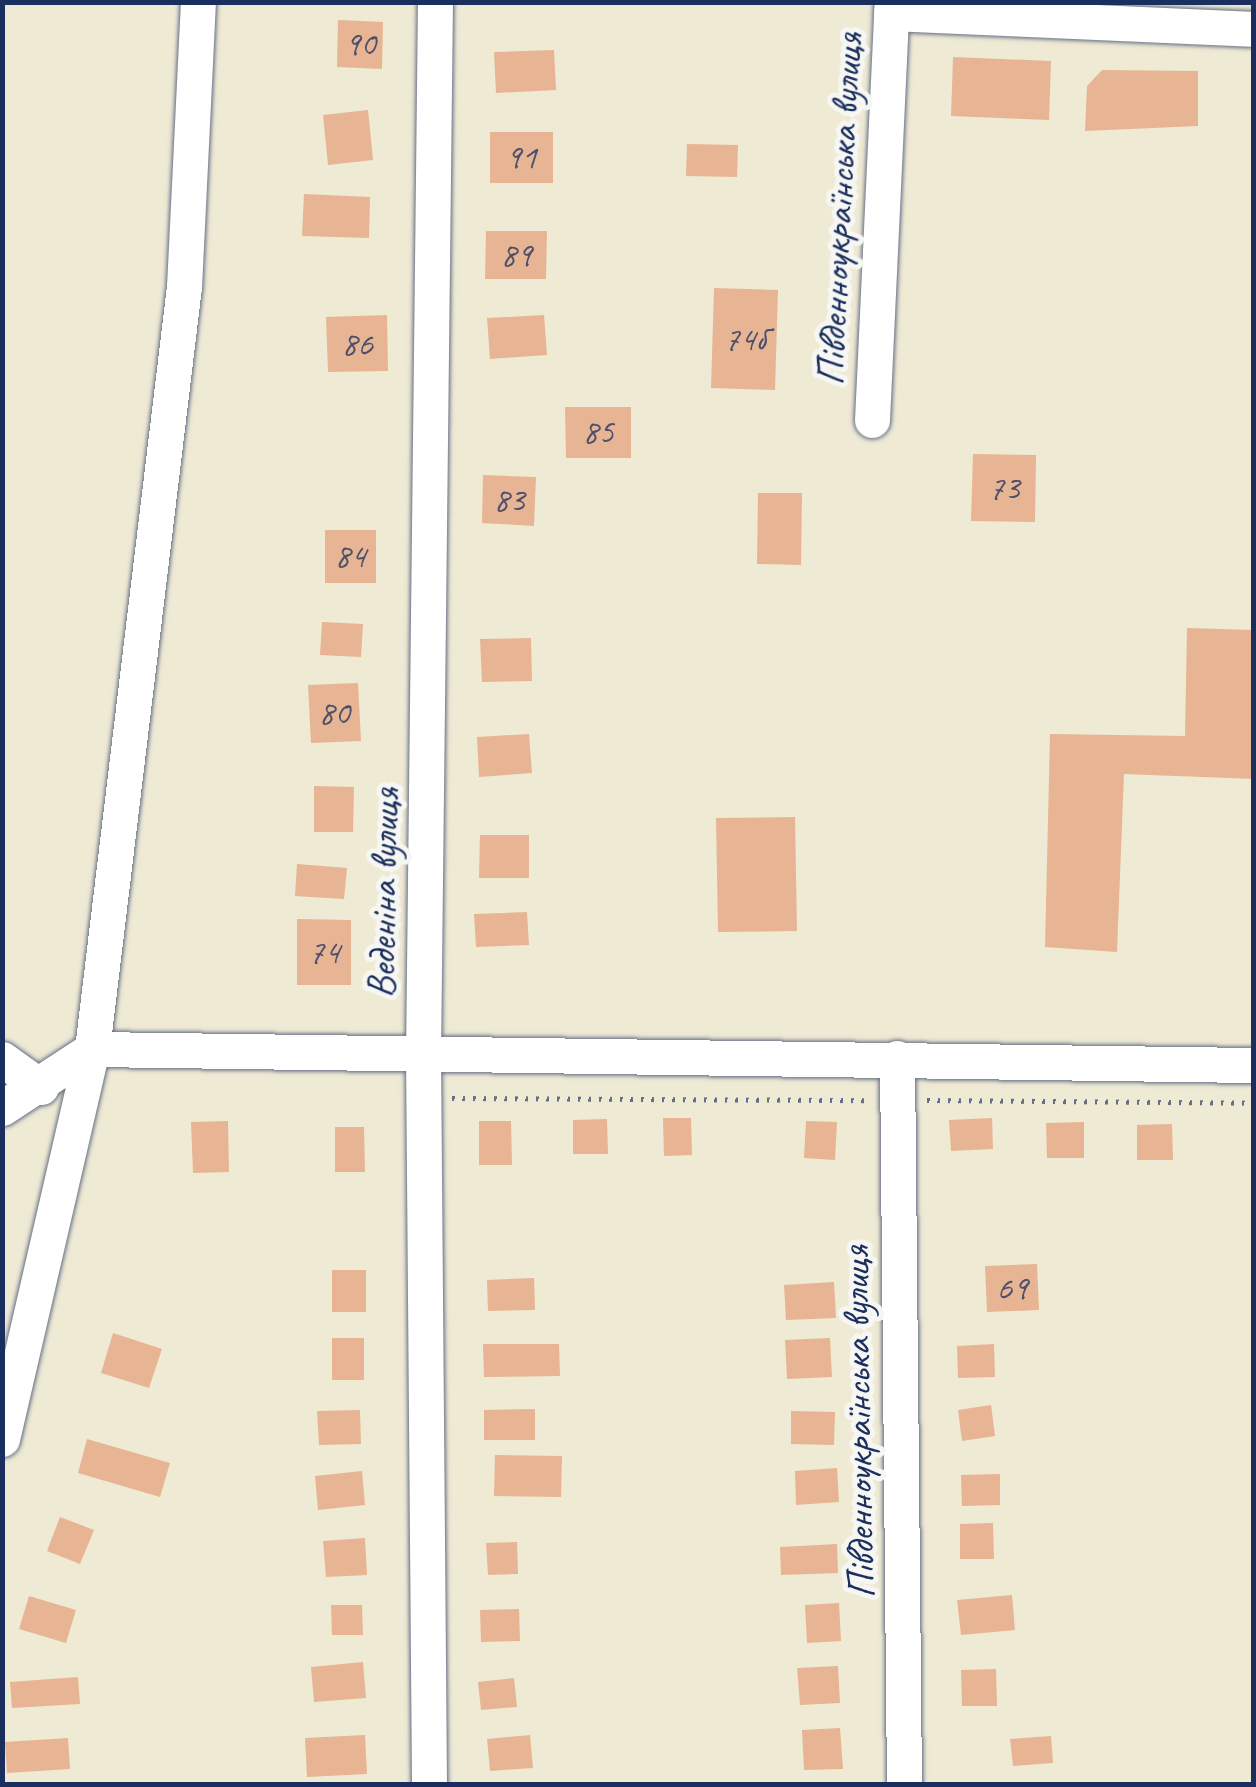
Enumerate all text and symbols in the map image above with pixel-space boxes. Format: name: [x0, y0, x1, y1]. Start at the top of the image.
house number: 90: [344, 23, 376, 65]
street label: Південноукраїнська вулиця: [806, 31, 872, 387]
house number: 91: [505, 136, 537, 178]
house number: 89: [500, 234, 532, 276]
house number: 74б: [724, 318, 766, 360]
house number: 86: [341, 323, 373, 365]
house number: 85: [582, 411, 614, 453]
house number: 73: [988, 467, 1020, 509]
house number: 83: [493, 479, 525, 521]
house number: 84: [334, 535, 366, 577]
house number: 80: [318, 692, 350, 734]
street label: Веденіна вулиця: [357, 787, 409, 999]
house number: 74: [308, 931, 340, 973]
street label: Південноукраїнська вулиця: [831, 1244, 885, 1600]
house number: 69: [996, 1267, 1028, 1309]

